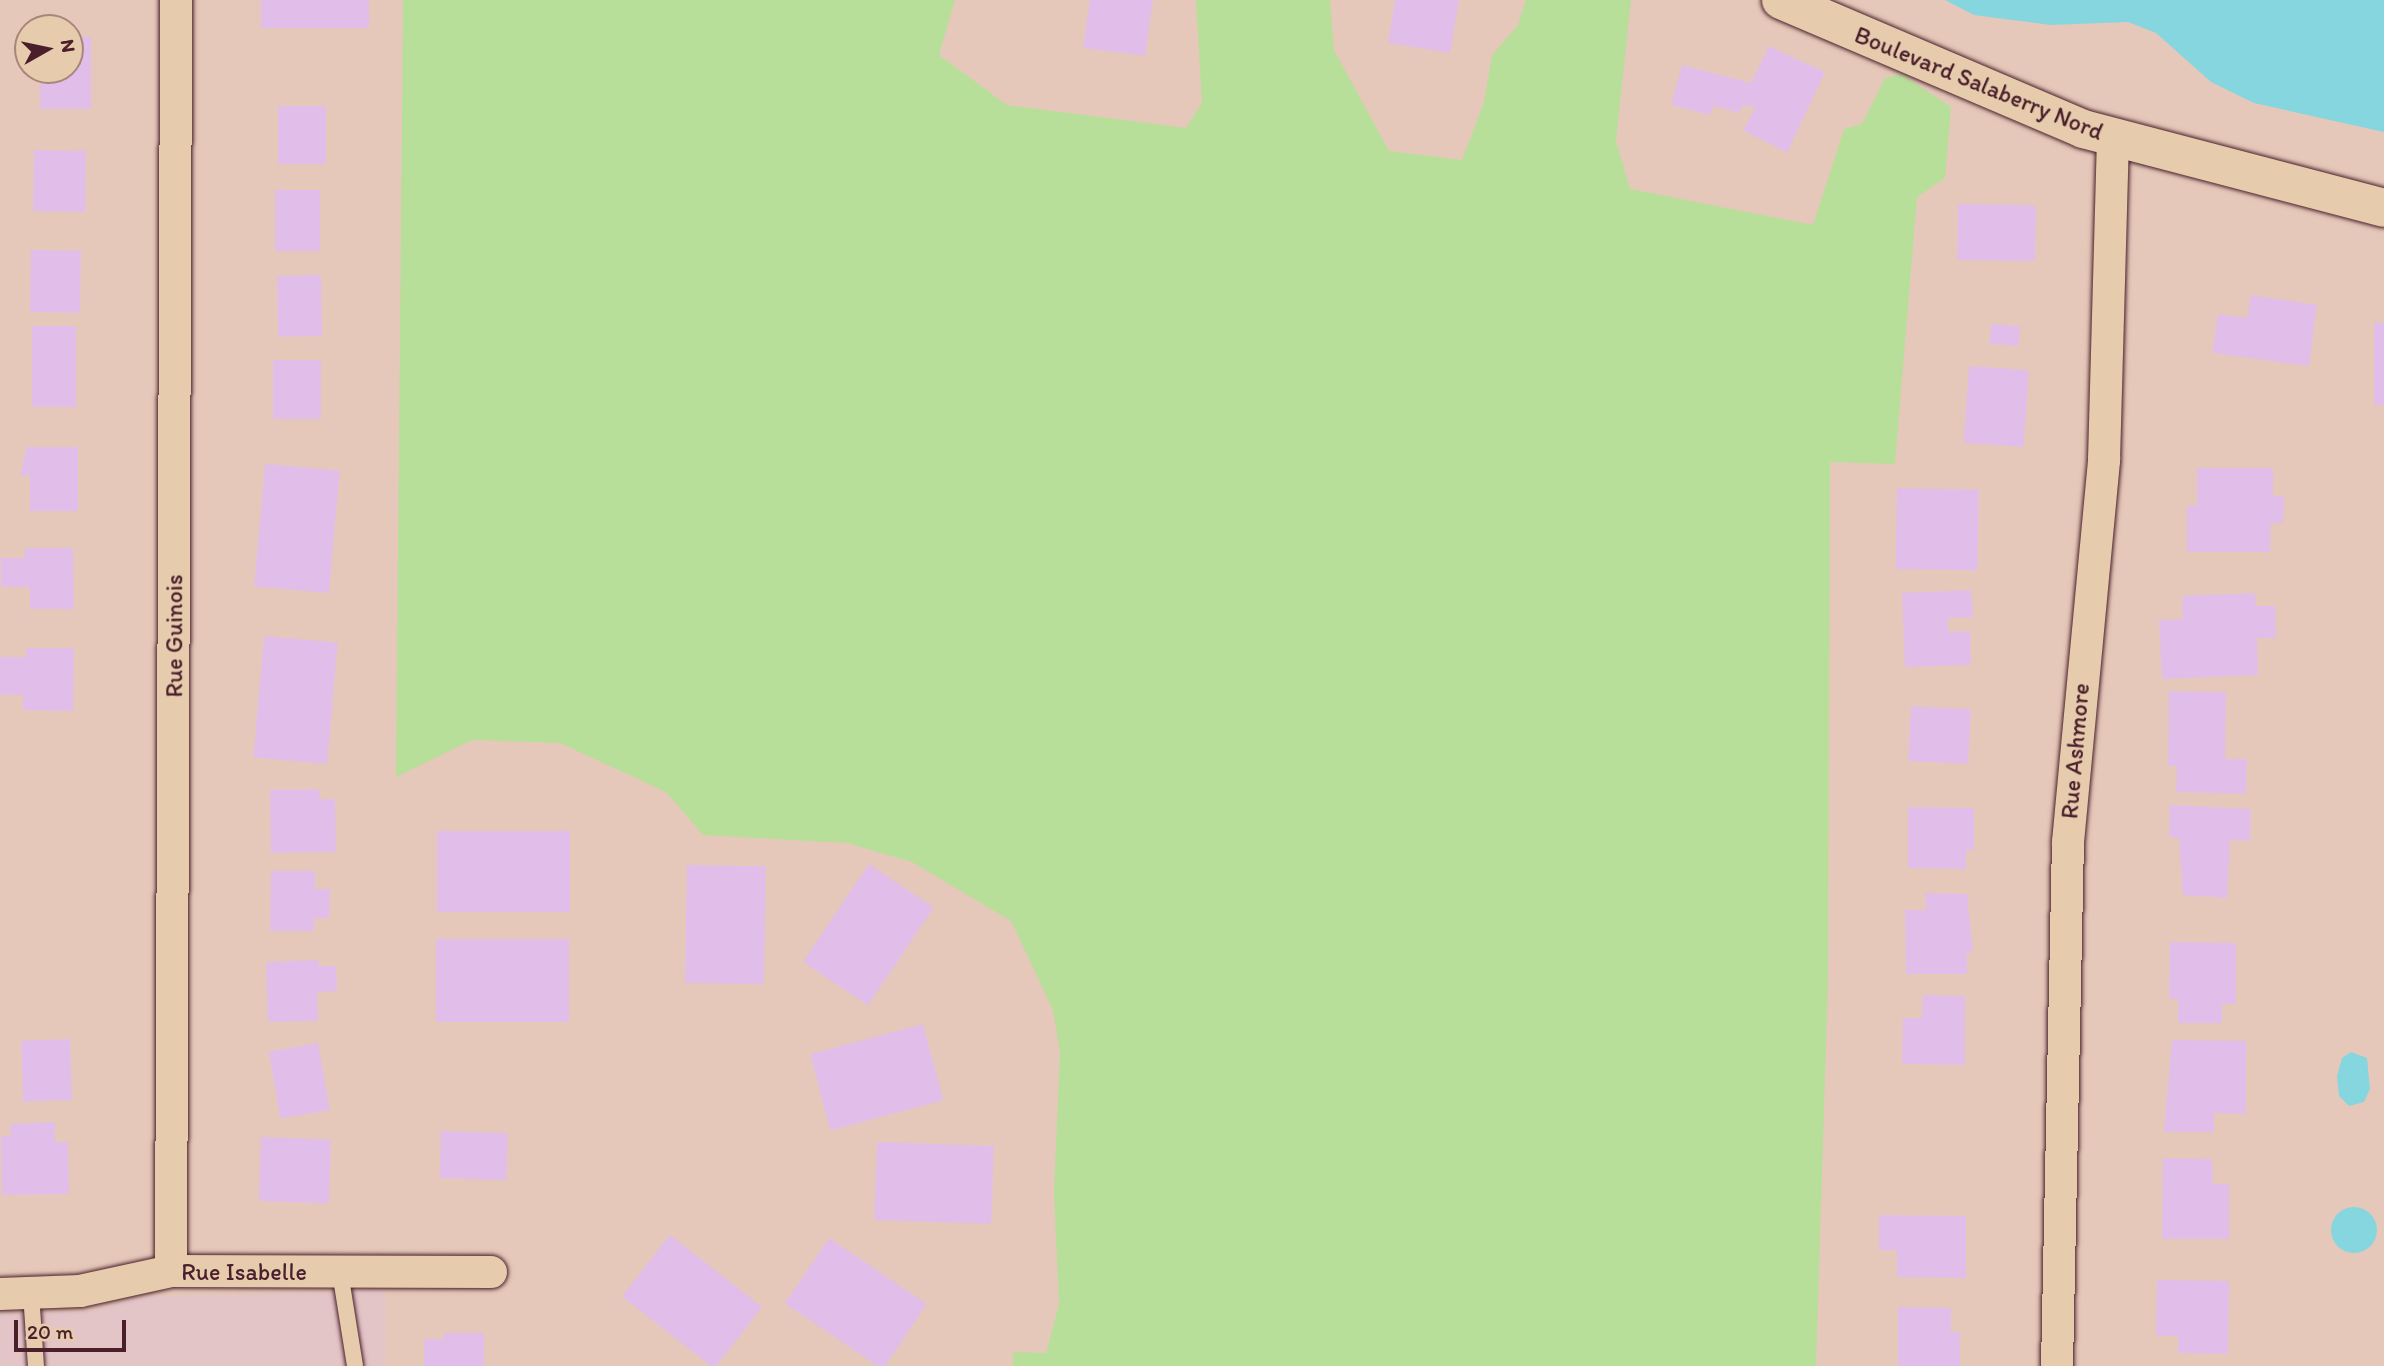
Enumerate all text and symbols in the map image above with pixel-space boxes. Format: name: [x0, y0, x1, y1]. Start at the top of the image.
north arrow: [14, 14, 84, 84]
street label: Boulevard Salaberry Nord: [1850, 20, 2108, 146]
text: N: [56, 38, 81, 54]
street label: Rue Guinois: [160, 574, 188, 698]
street label: Rue Ashmore: [2055, 682, 2095, 820]
street label: Rue Isabelle: [181, 1258, 307, 1286]
scale bar: [18, 1306, 130, 1350]
text: 20 m: [27, 1319, 73, 1344]

